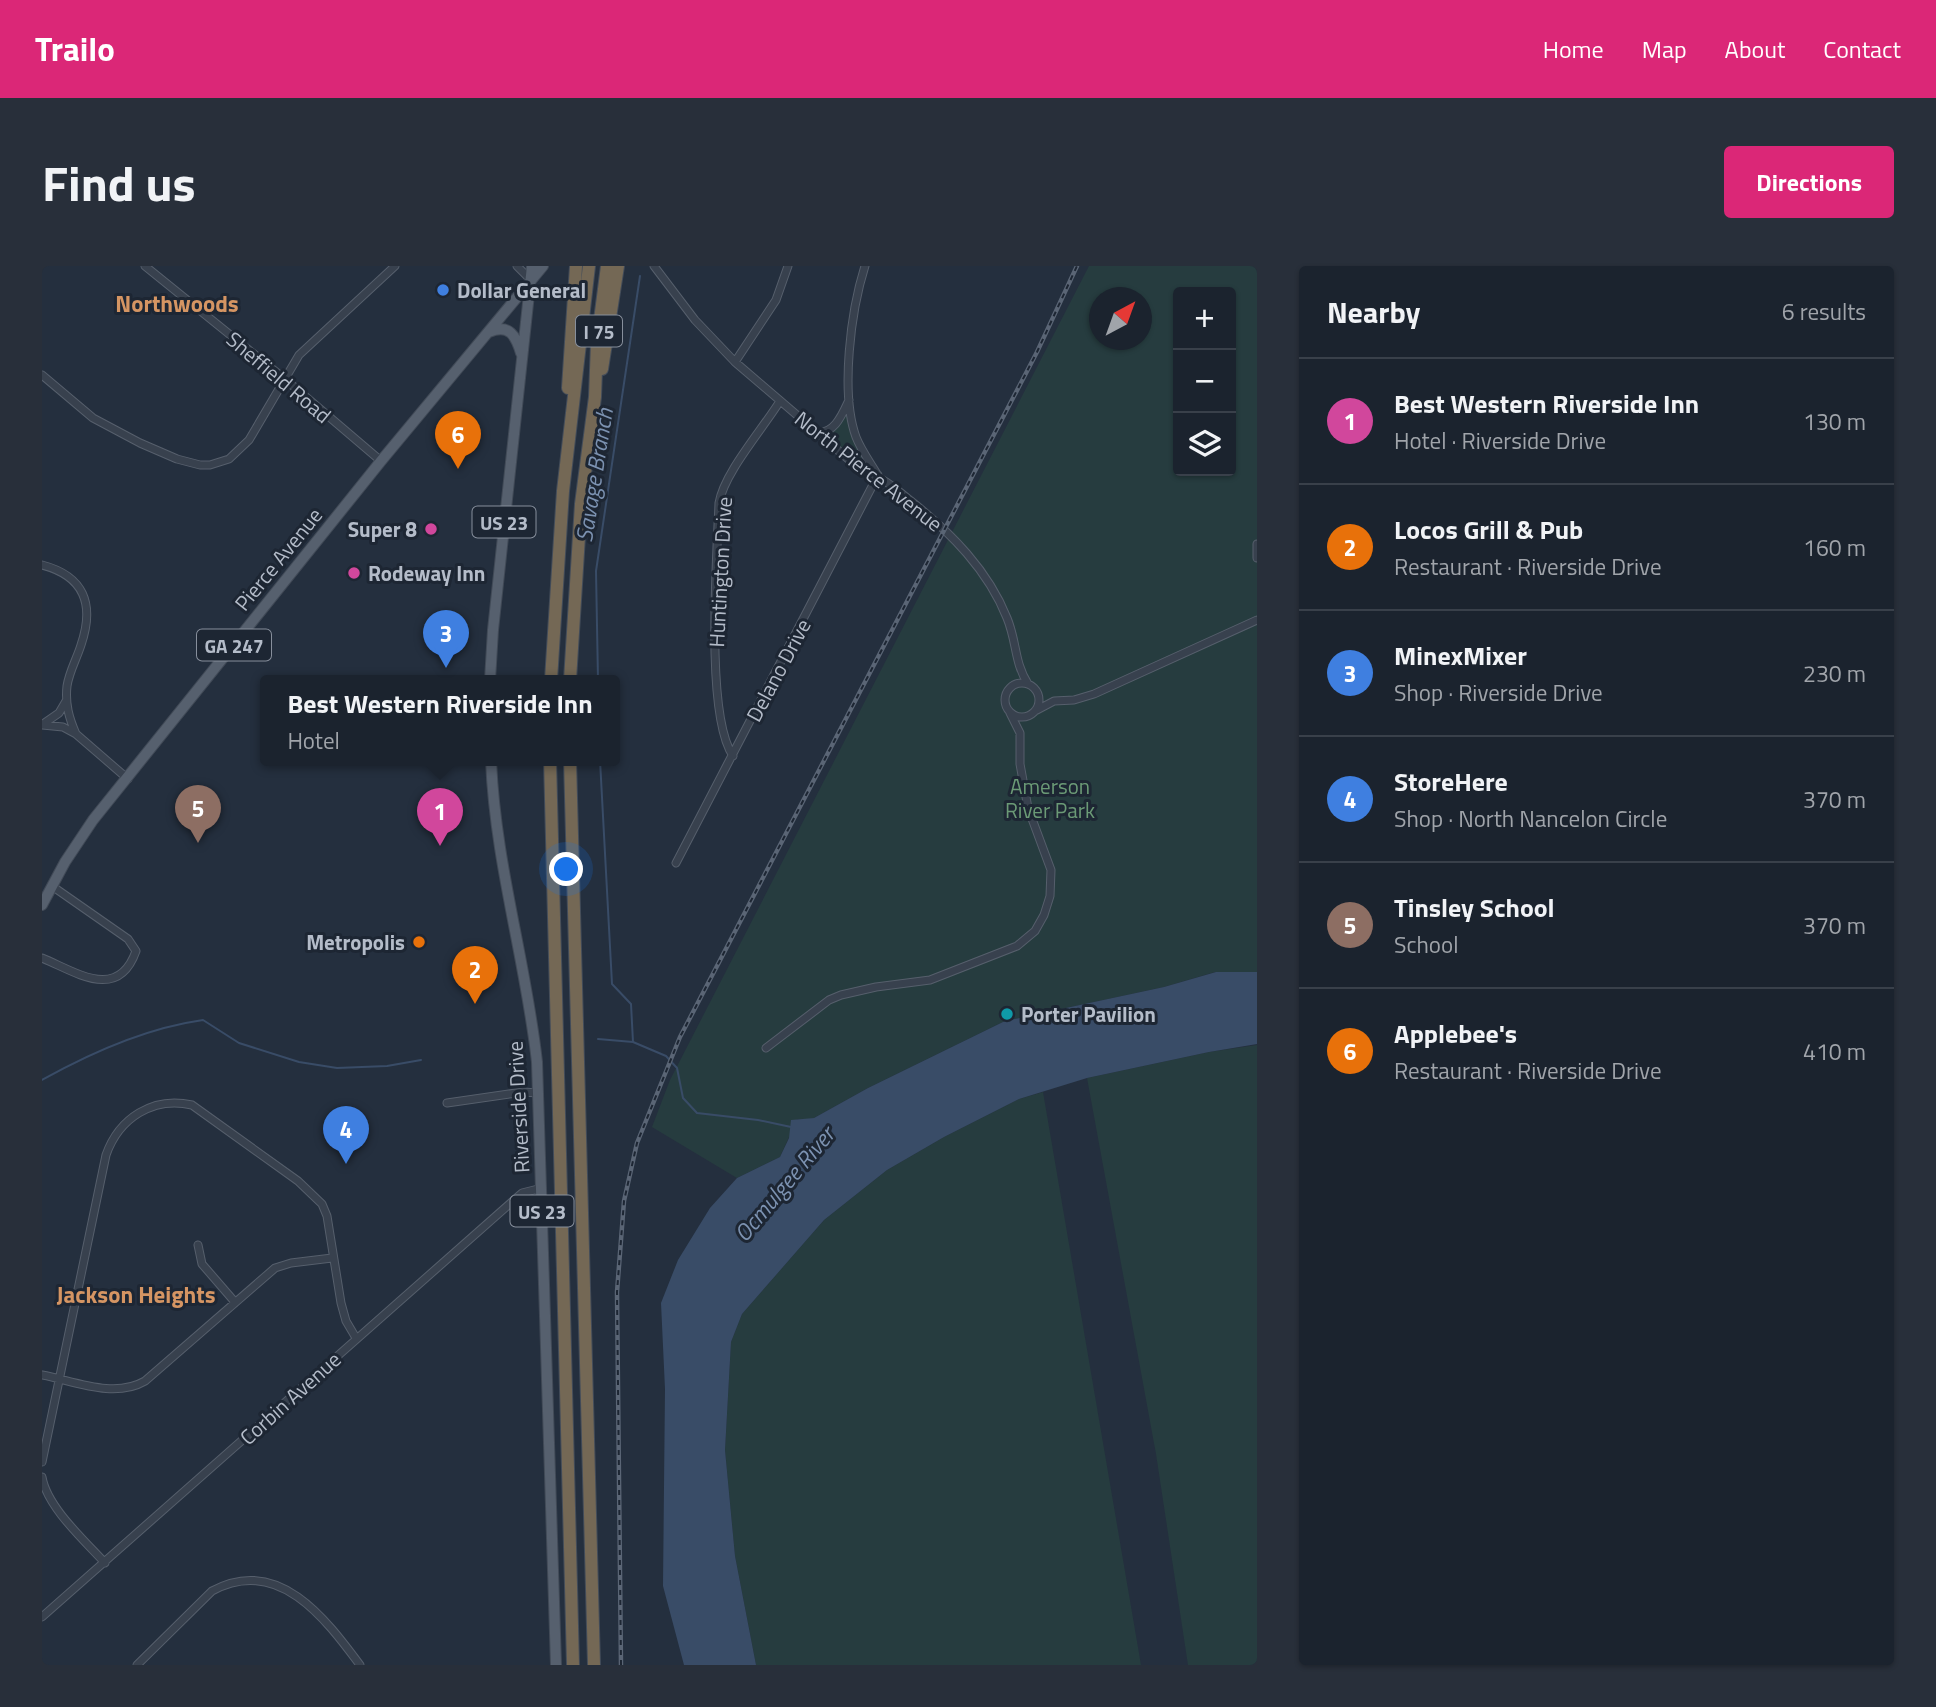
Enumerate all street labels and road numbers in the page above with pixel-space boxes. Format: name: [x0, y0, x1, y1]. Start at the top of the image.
road number: I 75: [576, 316, 622, 346]
street label: Sheffield Road: [220, 323, 338, 431]
street label: North Pierce Avenue: [788, 403, 950, 539]
street label: Huntington Drive: [700, 496, 740, 648]
street label: Pierce Avenue: [226, 500, 330, 618]
road number: US 23: [472, 506, 536, 538]
street label: Delano Drive: [737, 613, 819, 727]
road number: GA 247: [197, 630, 271, 660]
street label: Riverside Drive: [499, 1040, 537, 1174]
road number: US 23: [510, 1196, 574, 1226]
street label: Corbin Avenue: [232, 1344, 348, 1452]

